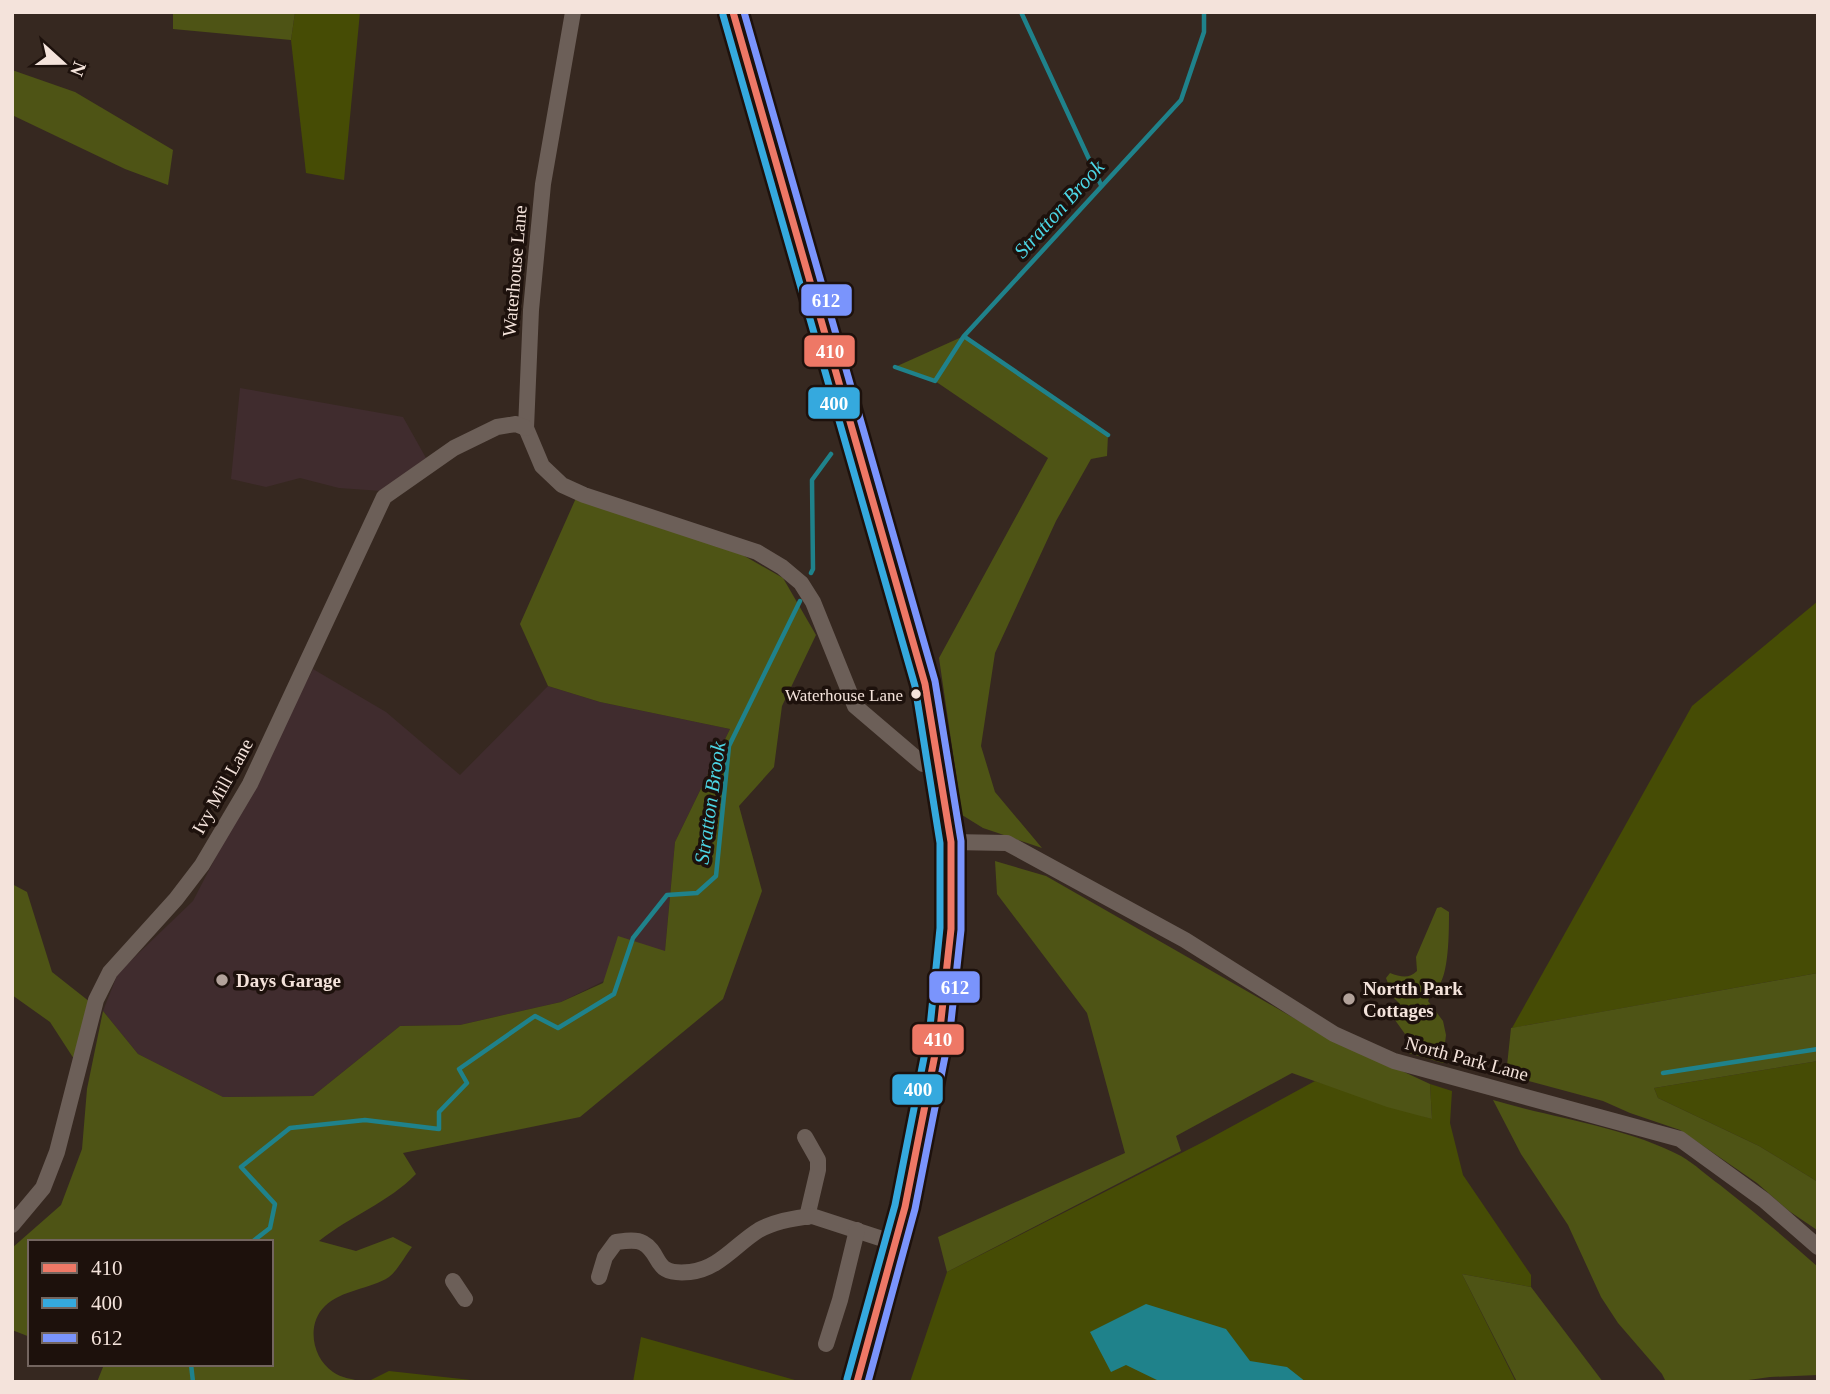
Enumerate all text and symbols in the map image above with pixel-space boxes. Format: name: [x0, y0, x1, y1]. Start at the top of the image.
north arrow: [28, 28, 98, 98]
text: N: [66, 59, 91, 79]
water label: Stratton Brook: [1009, 155, 1110, 263]
street label: Waterhouse Lane: [498, 204, 531, 338]
line badge: 612: [800, 283, 853, 317]
text: 612: [812, 290, 840, 311]
line badge: 410: [803, 334, 856, 368]
text: 410: [816, 341, 844, 362]
line badge: 400: [807, 386, 861, 420]
text: 400: [820, 393, 848, 414]
place label: Waterhouse Lane: [785, 686, 903, 705]
marker: Waterhouse Lane: [909, 687, 923, 701]
street label: Ivy Mill Lane: [188, 735, 257, 837]
water label: Stratton Brook: [690, 740, 731, 866]
place label: Days Garage: [236, 970, 341, 991]
line badge: 612: [928, 970, 981, 1004]
marker: Days Garage: [214, 972, 230, 988]
text: 612: [941, 977, 969, 998]
place label: Nortth Park Cottages: [1363, 978, 1463, 1021]
marker: Nortth Park Cottages: [1341, 991, 1357, 1007]
line badge: 410: [911, 1023, 965, 1056]
text: 410: [924, 1029, 952, 1050]
street label: North Park Lane: [1403, 1032, 1531, 1085]
line badge: 400: [891, 1073, 944, 1106]
text: 400: [904, 1079, 932, 1100]
legend: [28, 1240, 273, 1366]
text: 410: [91, 1256, 123, 1280]
text: 400: [91, 1291, 123, 1315]
text: 612: [91, 1326, 123, 1350]

